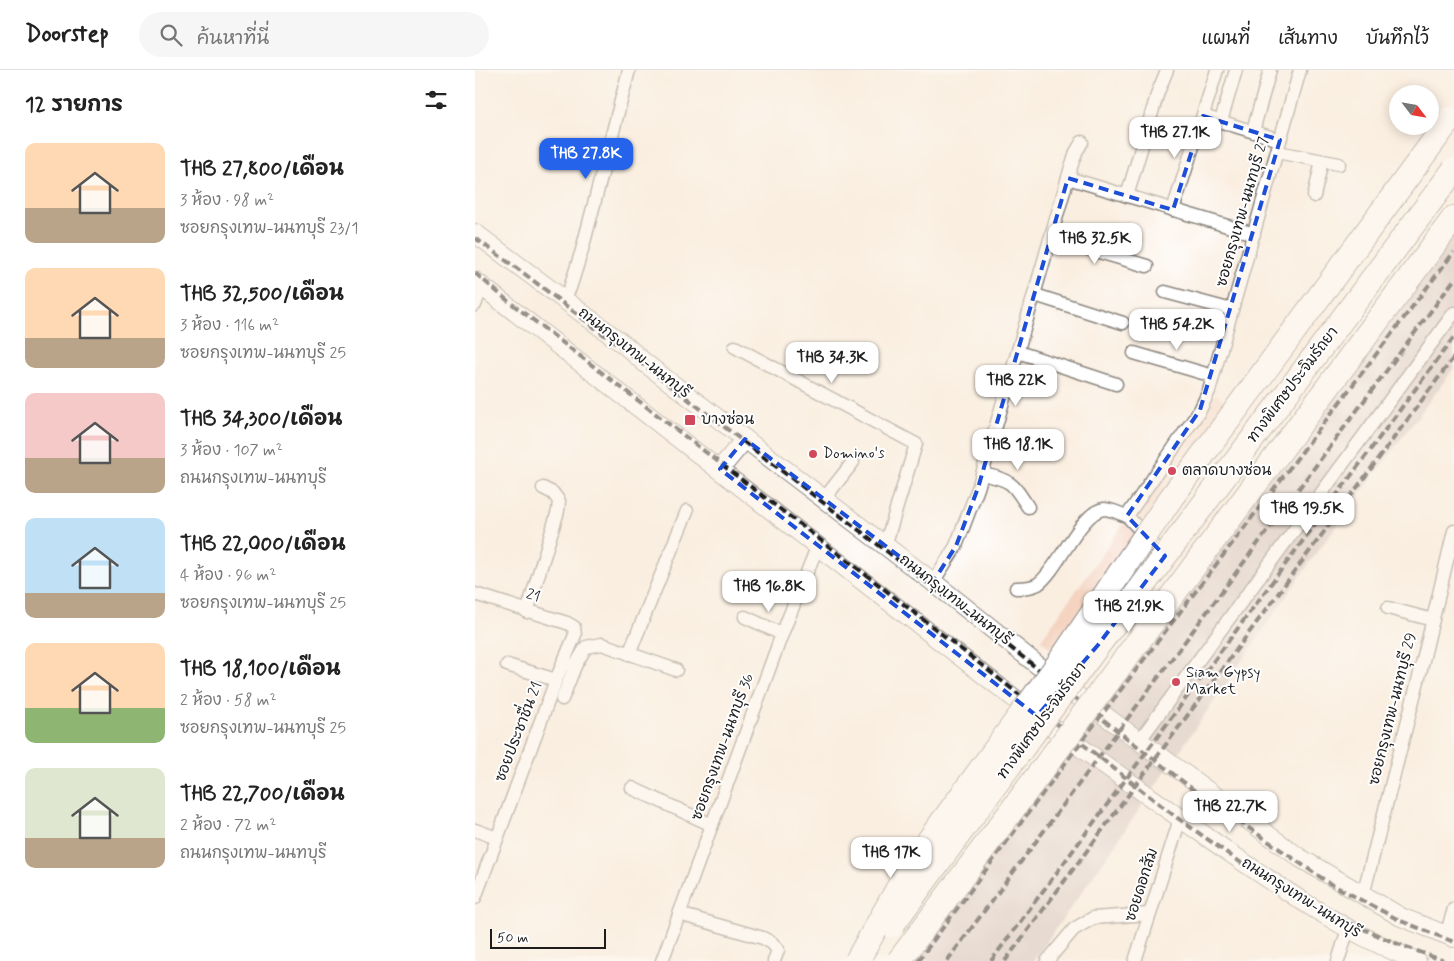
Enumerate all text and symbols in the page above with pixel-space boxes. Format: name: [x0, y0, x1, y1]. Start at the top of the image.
search box: [139, 12, 489, 57]
text: Doorstep: [25, 19, 109, 50]
icon: search: [157, 21, 185, 49]
text: ค้นหาที่นี่: [197, 26, 269, 51]
text: แผนที่: [1202, 27, 1250, 51]
text: เส้นทาง: [1278, 27, 1338, 51]
text: บันทึกไว้: [1366, 27, 1429, 51]
north arrow: [1389, 85, 1439, 135]
map controls: [1389, 85, 1439, 135]
icon: filters: [422, 86, 450, 114]
text: 12 รายการ: [25, 91, 123, 119]
pin: THB 27.1K: [1118, 116, 1232, 159]
text: THB 27.1K: [1140, 122, 1210, 143]
street label: ซอยกรุงเทพ-นนทบุรี 27: [1212, 134, 1274, 289]
pin: THB 27.8K: [529, 138, 643, 180]
text: THB 27.8K: [550, 143, 622, 164]
text: THB 27,800/เดือน: [180, 155, 344, 183]
icon: home: [65, 163, 125, 223]
text: 3 ห้อง · 98 m²: [180, 190, 274, 211]
text: ซอยกรุงเทพ-นนทบุรี 23/1: [180, 218, 358, 239]
pin: THB 32.5K: [1038, 222, 1152, 265]
text: THB 32.5K: [1059, 228, 1131, 249]
text: THB 32,500/เดือน: [180, 280, 344, 308]
icon: home: [65, 288, 125, 348]
street label: ถนนกรุงเทพ-นนทบุรี: [574, 303, 695, 404]
pin: THB 54.2K: [1120, 308, 1234, 351]
text: THB 54.2K: [1140, 314, 1214, 335]
text: 3 ห้อง · 116 m²: [180, 315, 279, 336]
street label: ทางพิเศษประจิมรัถยา: [1243, 323, 1343, 447]
pin: THB 34.3K: [775, 342, 889, 384]
text: ซอยกรุงเทพ-นนทบุรี 25: [180, 343, 346, 364]
text: THB 34.3K: [797, 347, 867, 368]
pin: THB 22K: [970, 364, 1062, 407]
text: THB 22K: [986, 370, 1046, 391]
text: THB 34,300/เดือน: [180, 405, 342, 433]
place label: บางซ่อน: [701, 409, 754, 430]
icon: home: [65, 413, 125, 473]
marker: บางซ่อน: [683, 413, 697, 427]
pin: THB 18.1K: [961, 428, 1075, 471]
text: THB 18.1K: [983, 434, 1053, 455]
text: 3 ห้อง · 107 m²: [180, 440, 283, 461]
place label: Domino's: [823, 444, 885, 464]
marker: Domino's: [807, 448, 819, 460]
place label: ตลาดบางซ่อน: [1182, 460, 1272, 481]
marker: ตลาดบางซ่อน: [1166, 465, 1178, 477]
text: ถนนกรุงเทพ-นนทบุรี: [180, 468, 326, 489]
pin: THB 19.5K: [1250, 492, 1364, 535]
text: THB 19.5K: [1271, 498, 1343, 519]
text: THB 22,000/เดือน: [180, 530, 346, 558]
icon: home: [65, 538, 125, 598]
street label: ถนนกรุงเทพ-นนทบุรี: [895, 550, 1016, 651]
text: 4 ห้อง · 96 m²: [180, 565, 276, 586]
pin: THB 16.8K: [712, 570, 826, 613]
text: THB 16.8K: [733, 576, 805, 597]
street label: 21: [523, 584, 543, 608]
pin: THB 21.9K: [1072, 590, 1186, 633]
text: ซอยกรุงเทพ-นนทบุรี 25: [180, 593, 346, 614]
text: THB 21.9K: [1094, 596, 1164, 617]
street label: ซอยกรุงเทพ-นนทบุรี 29: [1364, 631, 1422, 787]
text: THB 18,100/เดือน: [180, 655, 341, 683]
street label: ทางพิเศษประจิมรัถยา: [993, 658, 1091, 784]
icon: home: [65, 663, 125, 723]
place label: Siam Gypsy Market: [1186, 663, 1260, 700]
street label: ซอยกรุงเทพ-นนทบุรี 36: [687, 671, 759, 823]
marker: Siam Gypsy Market: [1170, 676, 1182, 688]
street label: ซอยประชาชื่น 21: [486, 677, 547, 785]
text: 2 ห้อง · 58 m²: [180, 690, 277, 711]
text: ซอยกรุงเทพ-นนทบุรี 25: [180, 718, 346, 739]
text: THB 22,700/เดือน: [180, 780, 345, 808]
icon: home: [65, 788, 125, 848]
pin: THB 22.7K: [1173, 790, 1287, 833]
text: THB 22.7K: [1194, 796, 1266, 817]
text: 2 ห้อง · 72 m²: [180, 815, 276, 836]
pin: THB 17K: [845, 836, 937, 879]
text: THB 17K: [862, 842, 920, 863]
text: ถนนกรุงเทพ-นนทบุรี: [180, 843, 326, 864]
street label: ซอยดอกส้ม: [1120, 845, 1163, 924]
street label: ถนนกรุงเทพ-นนทบุรี: [1237, 853, 1365, 943]
scale bar: [490, 926, 606, 949]
text: 50 m: [497, 929, 528, 947]

